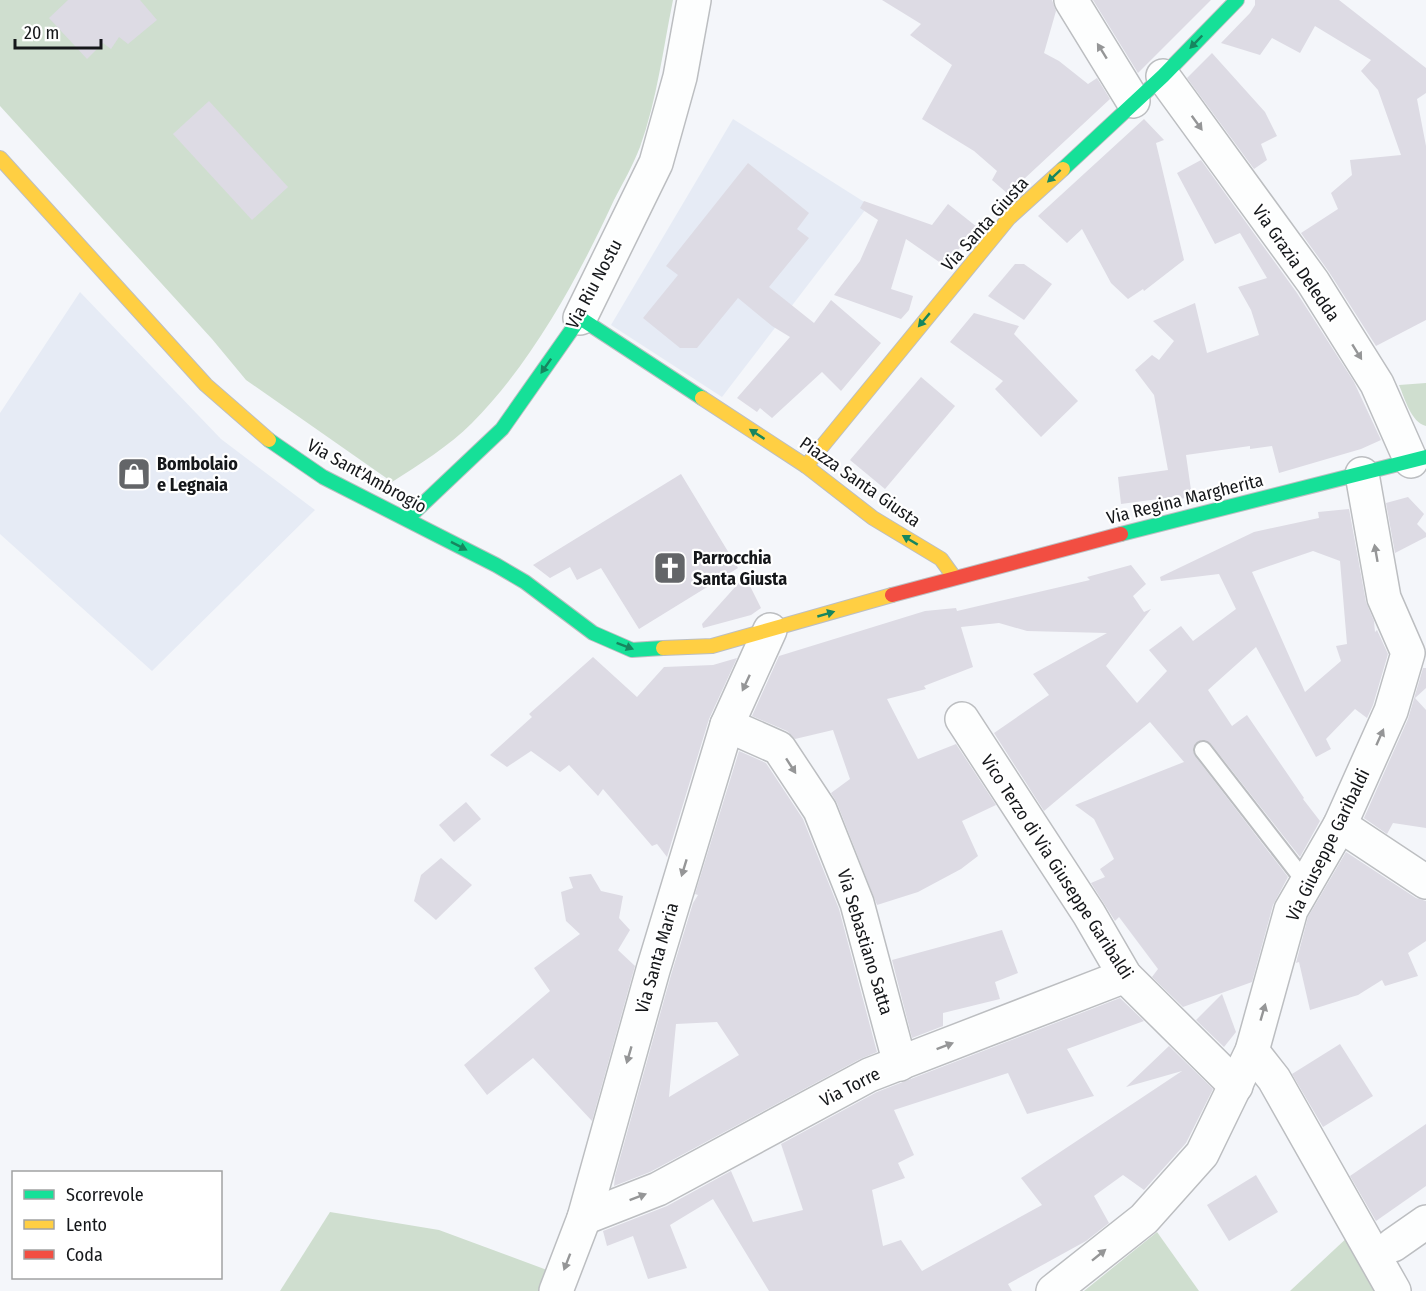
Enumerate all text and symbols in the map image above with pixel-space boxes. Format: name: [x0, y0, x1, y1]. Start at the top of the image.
scale bar: [15, 12, 100, 50]
text: 20 m: [24, 22, 59, 44]
one-way arrow: [1189, 34, 1203, 48]
one-way arrow: [1097, 43, 1108, 59]
one-way arrow: [1191, 114, 1203, 130]
one-way arrow: [1047, 168, 1061, 182]
street label: Via Santa Giusta: [937, 172, 1033, 276]
street label: Via Grazia Deledda: [1248, 200, 1344, 326]
street label: Via Riu Nostu: [561, 236, 627, 332]
one-way arrow: [918, 313, 931, 328]
one-way arrow: [1351, 343, 1362, 360]
one-way arrow: [540, 357, 552, 373]
one-way arrow: [749, 429, 765, 440]
street label: Piazza Santa Giusta: [795, 432, 925, 532]
street label: Via Sant'Ambrogio: [303, 434, 431, 518]
place label: Bombolaio e Legnaia: [157, 453, 238, 496]
shop icon: Bombolaio e Legnaia: [116, 456, 152, 492]
street label: Via Regina Margherita: [1104, 469, 1266, 529]
one-way arrow: [901, 535, 918, 545]
one-way arrow: [450, 540, 468, 550]
one-way arrow: [1371, 543, 1380, 562]
place label: Parrocchia Santa Giusta: [693, 547, 787, 590]
church icon: Parrocchia Santa Giusta: [652, 550, 688, 586]
one-way arrow: [817, 609, 835, 618]
one-way arrow: [616, 641, 634, 651]
one-way arrow: [741, 675, 750, 692]
one-way arrow: [1375, 728, 1385, 746]
street label: Vico Terzo di Via Giuseppe Garibaldi: [976, 751, 1138, 983]
one-way arrow: [786, 758, 797, 775]
street label: Via Giuseppe Garibaldi: [1282, 765, 1374, 925]
one-way arrow: [679, 859, 688, 877]
street label: Via Sebastiano Satta: [832, 867, 898, 1018]
street label: Via Santa Maria: [631, 900, 683, 1016]
one-way arrow: [1259, 1003, 1268, 1021]
one-way arrow: [936, 1041, 954, 1050]
one-way arrow: [624, 1046, 633, 1064]
street label: Via Torre: [816, 1063, 884, 1111]
legend: [12, 1171, 222, 1279]
text: Scorrevole: [66, 1184, 144, 1206]
one-way arrow: [630, 1192, 648, 1202]
text: Lento: [66, 1214, 107, 1236]
text: Coda: [66, 1244, 103, 1266]
one-way arrow: [1091, 1248, 1107, 1261]
one-way arrow: [562, 1253, 572, 1271]

